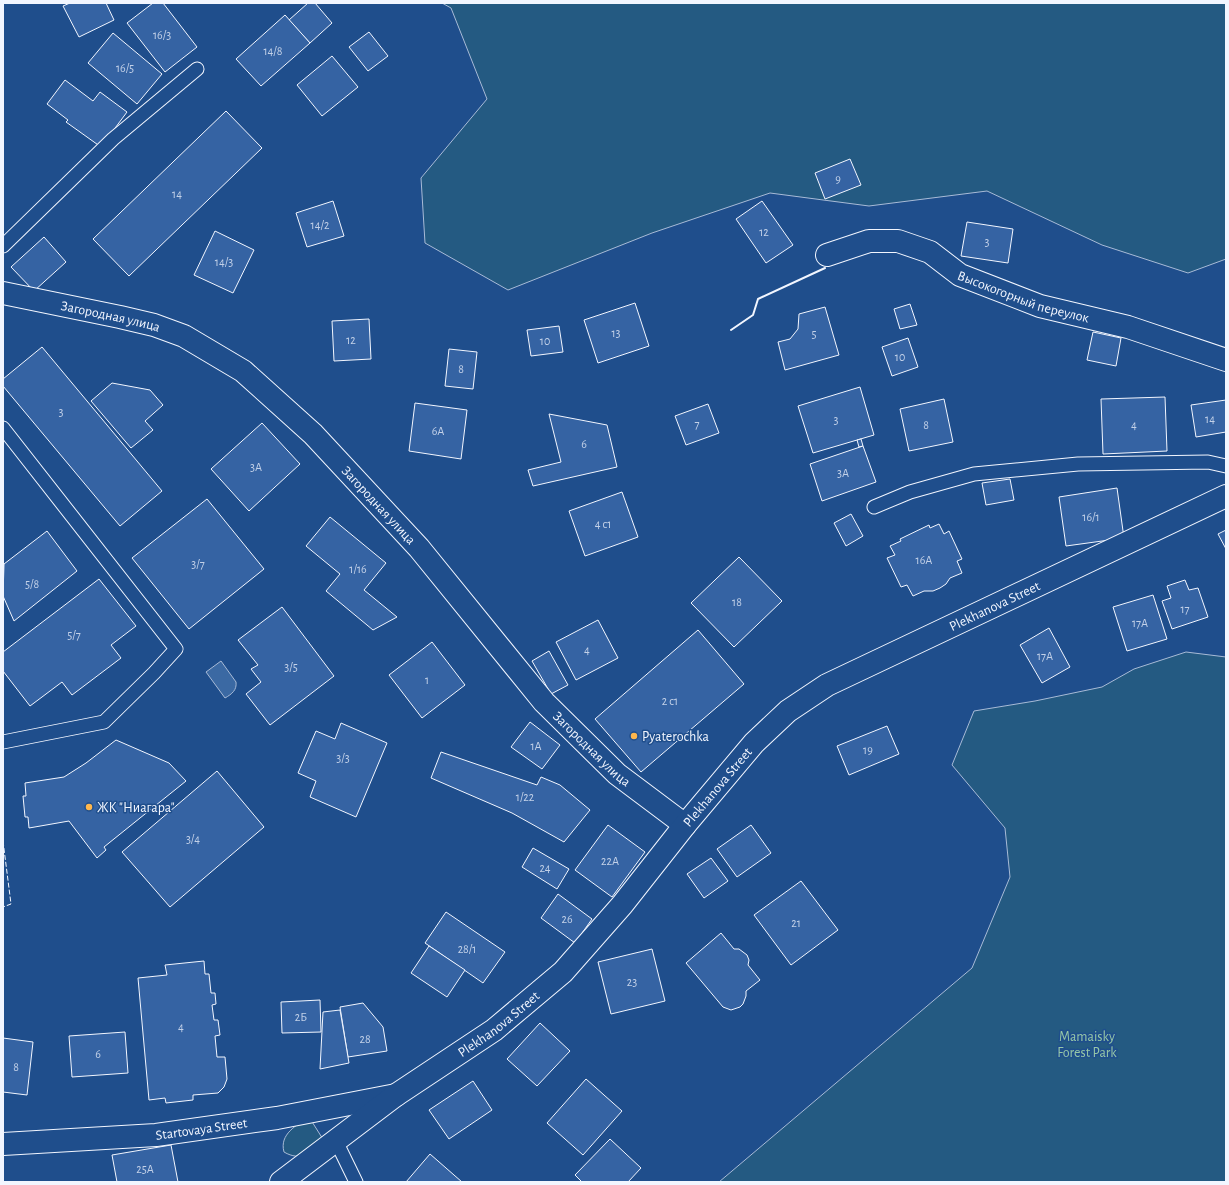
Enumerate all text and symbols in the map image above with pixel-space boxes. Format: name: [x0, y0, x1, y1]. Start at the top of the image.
house number: 16/3: [153, 29, 171, 41]
house number: 14/8: [263, 45, 283, 57]
house number: 16/5: [116, 62, 134, 74]
house number: 9: [835, 173, 841, 185]
house number: 14: [172, 188, 182, 200]
house number: 14/2: [311, 219, 330, 231]
house number: 12: [759, 226, 769, 238]
house number: 3: [985, 236, 990, 248]
house number: 14/3: [215, 256, 233, 268]
street label: Высокогорный переулок: [955, 269, 1091, 326]
street label: Загородная улица: [59, 299, 163, 335]
house number: 13: [611, 327, 621, 339]
house number: 5: [811, 328, 817, 340]
house number: 12: [346, 334, 356, 346]
house number: 10: [540, 335, 550, 347]
house number: 10: [895, 351, 905, 363]
house number: 8: [458, 363, 464, 375]
house number: 3: [59, 406, 64, 418]
house number: 14: [1205, 413, 1215, 425]
house number: 3: [834, 414, 839, 426]
house number: 7: [694, 418, 700, 430]
house number: 8: [923, 419, 929, 431]
house number: 4: [1131, 419, 1137, 431]
house number: 6А: [432, 425, 444, 437]
house number: 6: [581, 438, 587, 450]
house number: 3А: [250, 461, 262, 473]
street label: Загородная улица: [339, 464, 418, 548]
house number: 3А: [837, 467, 849, 479]
house number: 16/1: [1082, 511, 1100, 523]
house number: 4 с1: [595, 518, 611, 530]
house number: 16А: [916, 554, 932, 566]
house number: 3/7: [191, 558, 205, 570]
house number: 1/16: [349, 563, 367, 575]
house number: 5/8: [25, 578, 39, 590]
street label: Plekhanova Street: [947, 579, 1043, 634]
house number: 18: [732, 596, 742, 608]
house number: 17: [1180, 603, 1190, 615]
house number: 17А: [1132, 617, 1148, 629]
house number: 5/7: [67, 629, 81, 641]
house number: 4: [584, 644, 590, 656]
house number: 17А: [1037, 650, 1053, 662]
house number: 3/5: [284, 661, 298, 673]
house number: 1: [425, 674, 429, 686]
house number: 2 с1: [662, 695, 678, 707]
street label: Загородная улица: [550, 709, 633, 790]
place label: Pyaterochka: [642, 730, 709, 744]
marker: Pyaterochka: [629, 731, 639, 741]
house number: 1А: [530, 740, 542, 752]
house number: 19: [863, 744, 873, 756]
street label: Plekhanova Street: [681, 745, 755, 830]
house number: 3/3: [336, 752, 350, 764]
house number: 1/22: [516, 791, 535, 803]
place label: ЖК "Ниагара": [97, 801, 175, 815]
marker: ЖК "Ниагара": [84, 802, 94, 812]
house number: 3/4: [186, 833, 200, 845]
house number: 22А: [601, 855, 619, 867]
house number: 24: [539, 862, 551, 874]
house number: 26: [561, 913, 573, 925]
house number: 21: [791, 917, 801, 929]
house number: 28/1: [458, 943, 476, 955]
house number: 23: [627, 976, 637, 988]
street label: Plekhanova Street: [456, 989, 543, 1060]
house number: 2Б: [295, 1011, 307, 1023]
house number: 4: [178, 1021, 184, 1033]
park label: Mamaisky Forest Park: [1057, 1030, 1117, 1060]
house number: 28: [359, 1033, 371, 1045]
house number: 6: [95, 1048, 101, 1060]
house number: 8: [13, 1061, 19, 1073]
street label: Startovaya Street: [155, 1116, 249, 1143]
house number: 25А: [136, 1163, 154, 1175]

